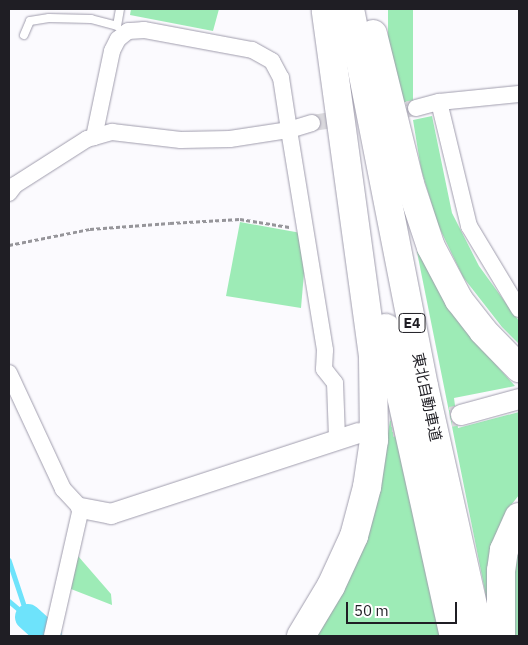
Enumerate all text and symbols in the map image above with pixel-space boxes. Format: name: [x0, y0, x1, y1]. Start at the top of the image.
road number: E4: [398, 312, 426, 334]
street label: 東北自動車道: [409, 351, 445, 443]
scale bar: [348, 592, 459, 624]
text: 50 m: [354, 601, 389, 620]

